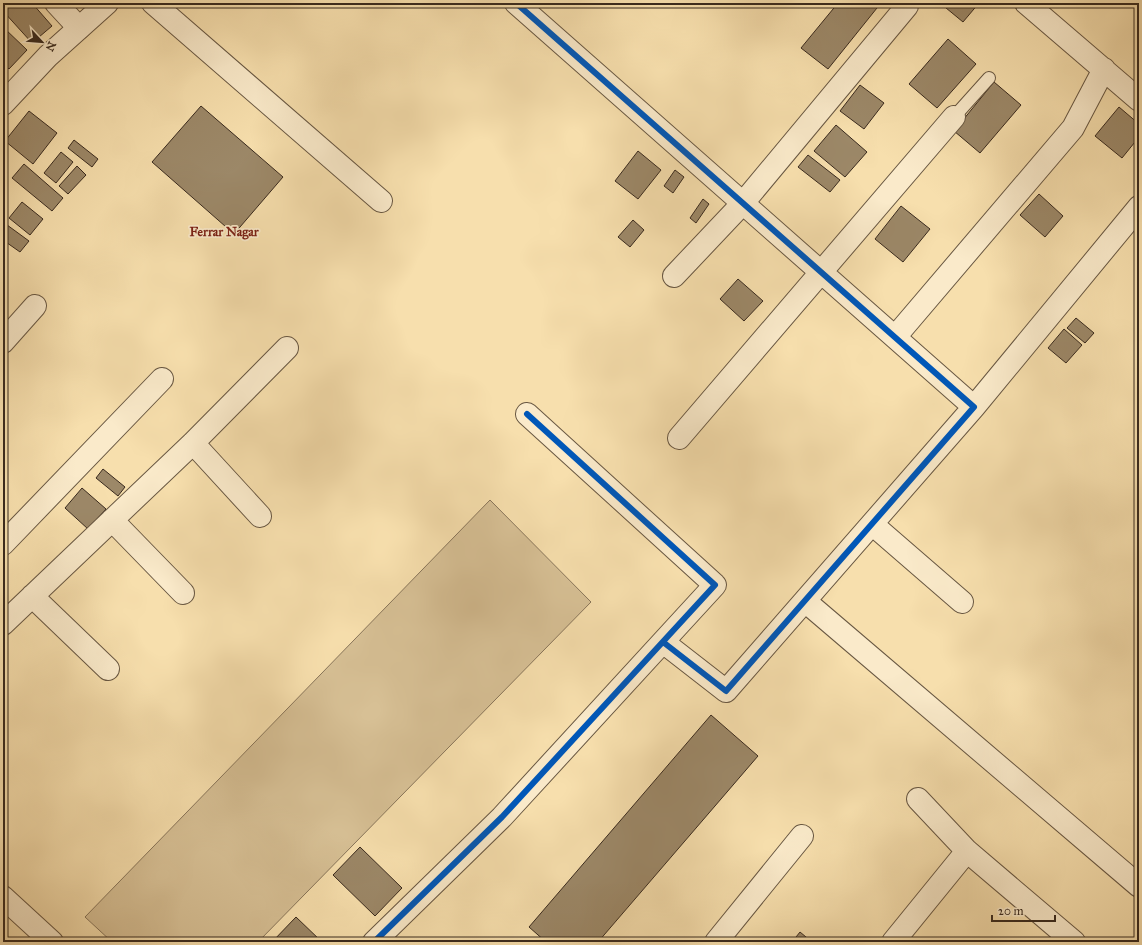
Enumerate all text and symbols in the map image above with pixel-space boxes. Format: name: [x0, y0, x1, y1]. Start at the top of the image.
north arrow: [22, 22, 62, 62]
text: N: [42, 39, 58, 54]
district label: Ferrar Nagar: [189, 224, 260, 240]
scale bar: [992, 897, 1055, 923]
text: 20 m: [998, 904, 1024, 918]

